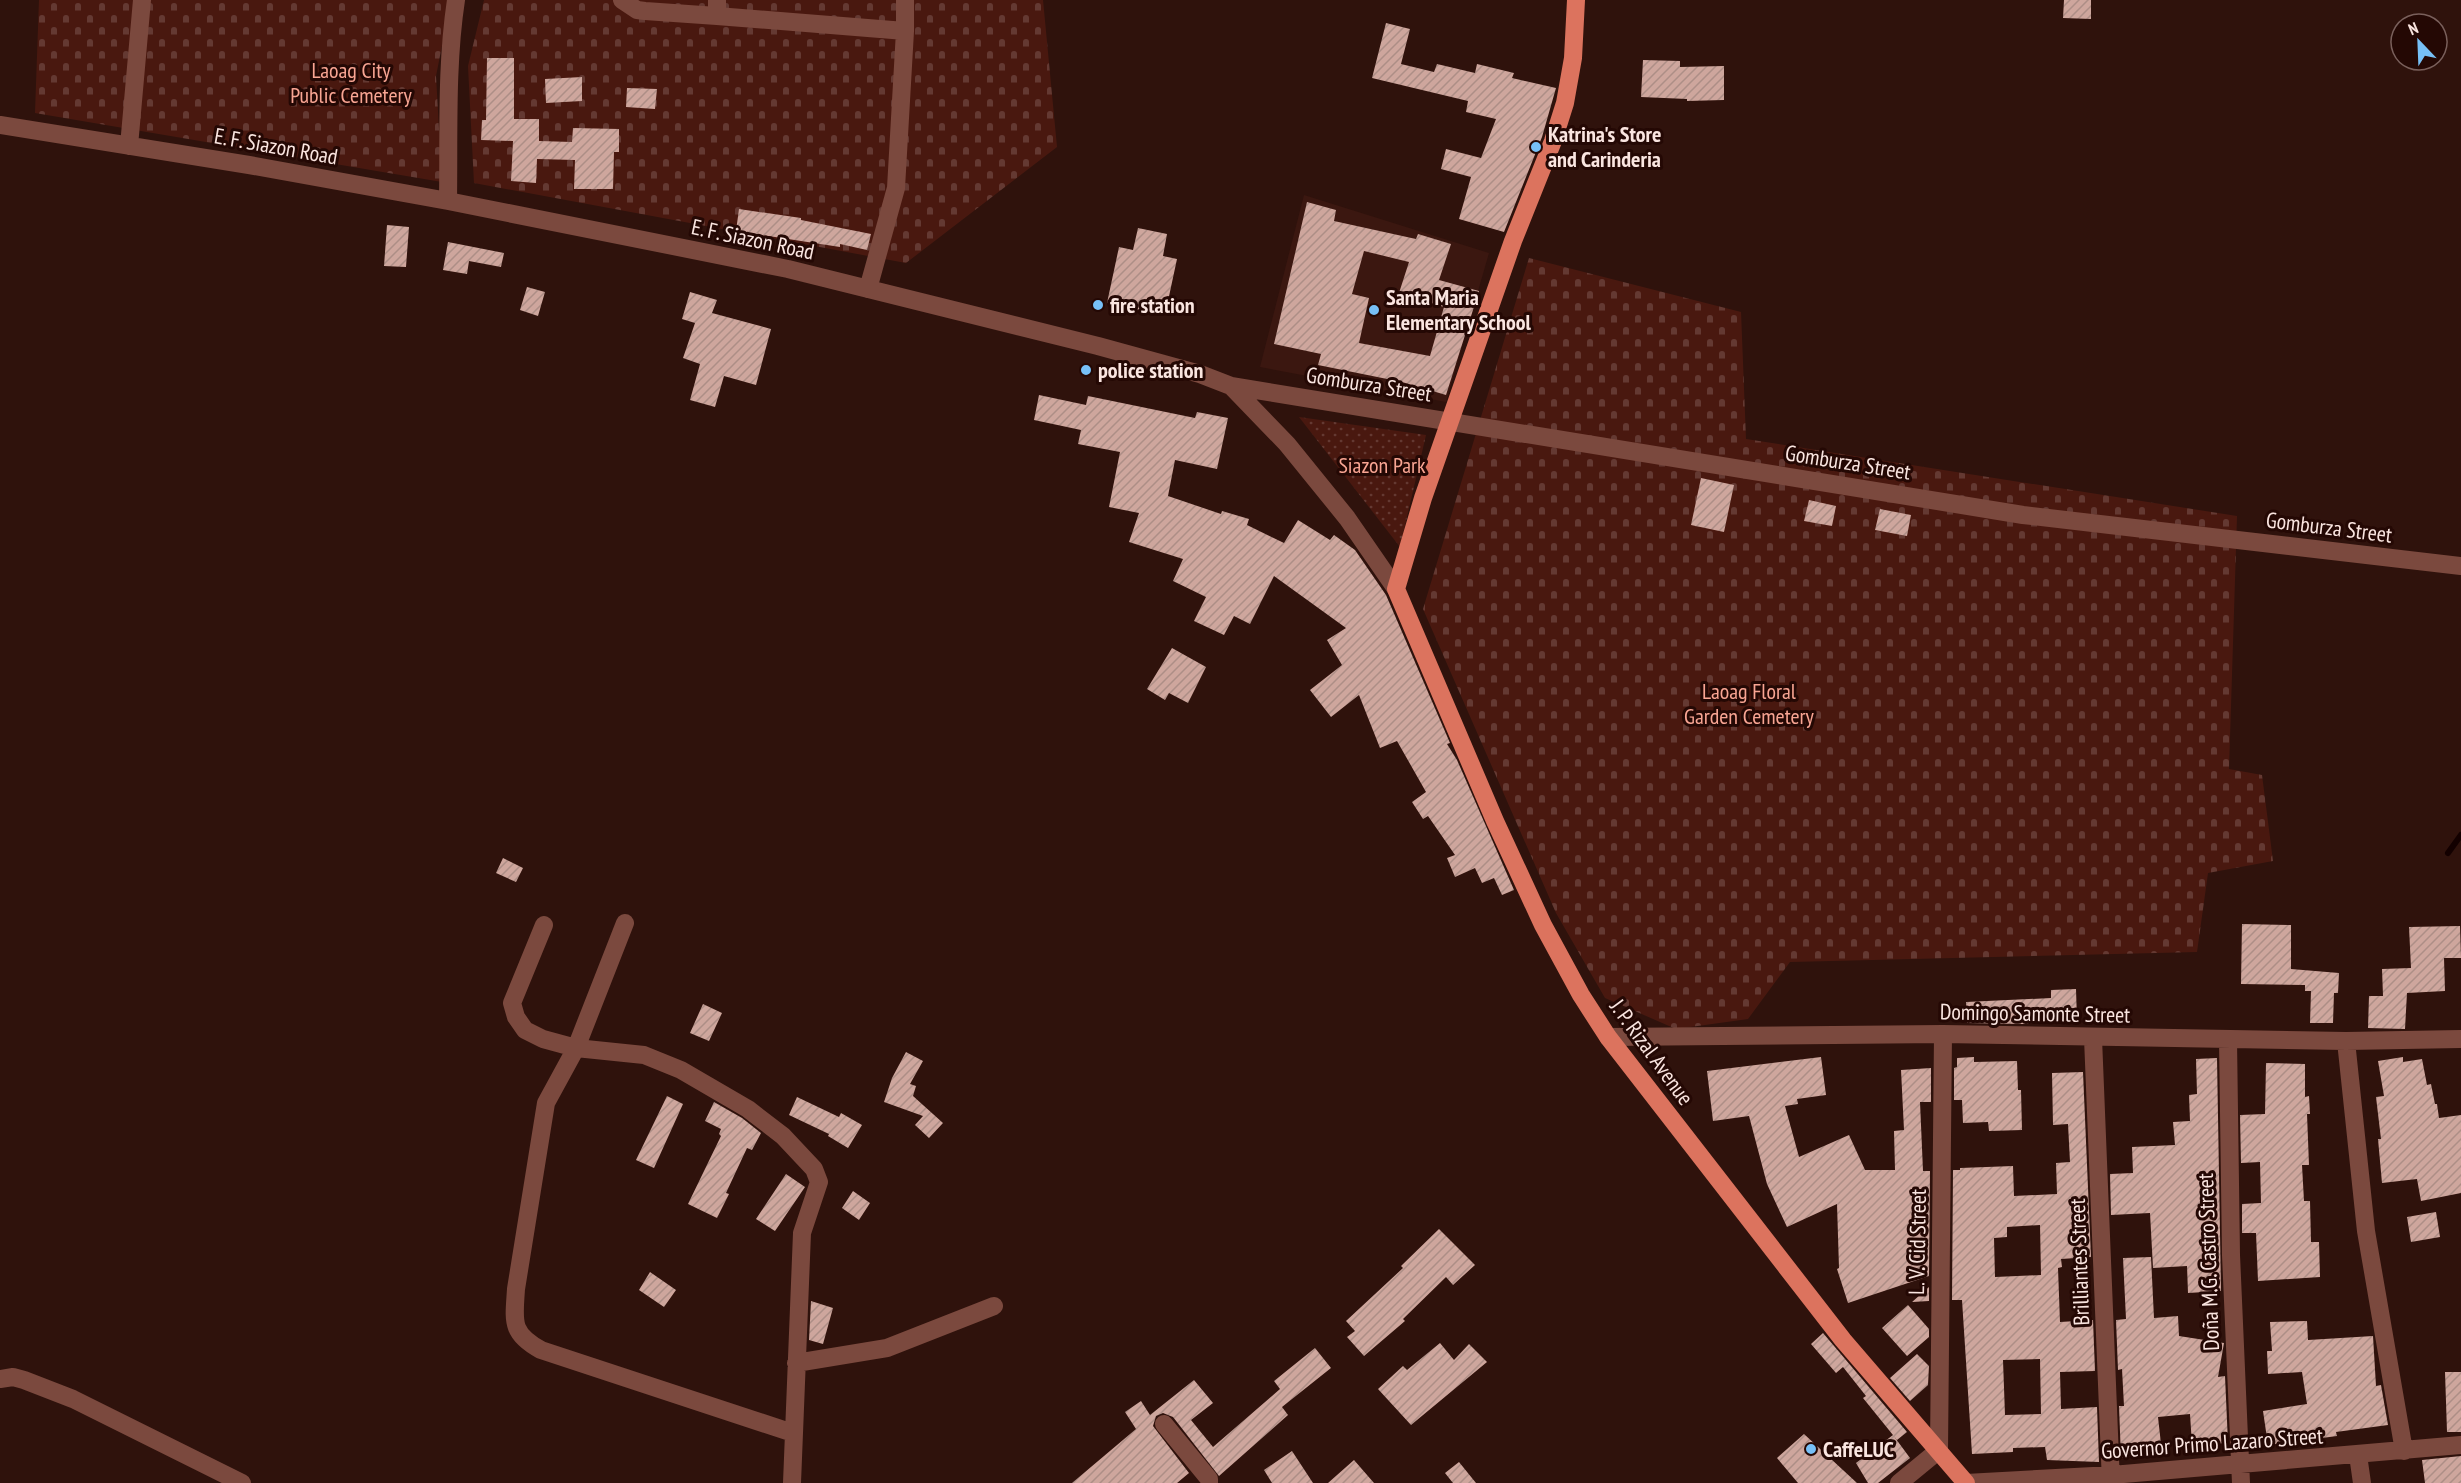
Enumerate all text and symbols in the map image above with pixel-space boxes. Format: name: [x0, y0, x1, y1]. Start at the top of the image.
north arrow: [2389, 12, 2449, 72]
text: N: [2405, 17, 2421, 39]
park label: Laoag City Public Cemetery: [290, 56, 413, 109]
place label: Katrina's Store and Carinderia: [1548, 120, 1661, 173]
street label: E. F. Siazon Road: [212, 121, 340, 171]
marker: Katrina's Store and Carinderia: [1529, 140, 1543, 154]
street label: E. F. Siazon Road: [689, 212, 817, 266]
place label: Santa Maria Elementary School: [1386, 283, 1532, 336]
place label: fire station: [1110, 291, 1195, 319]
marker: fire station: [1091, 298, 1105, 312]
marker: Santa Maria Elementary School: [1367, 303, 1381, 317]
place label: police station: [1098, 356, 1204, 384]
street label: Gomburza Street: [1304, 360, 1434, 408]
marker: police station: [1079, 363, 1093, 377]
street label: Gomburza Street: [1783, 438, 1913, 486]
park label: Siazon Park: [1338, 451, 1426, 479]
street label: Gomburza Street: [2264, 505, 2394, 549]
park label: Laoag Floral Garden Cemetery: [1684, 677, 1815, 730]
street label: J. P. Rizal Avenue: [1604, 993, 1700, 1110]
street label: Domingo Samonte Street: [1940, 997, 2130, 1029]
street label: Doña M.G. Castro Street: [2191, 1173, 2225, 1351]
street label: L. V. Cid Street: [1902, 1189, 1932, 1295]
street label: Brilliantes Street: [2063, 1198, 2095, 1326]
street label: Governor Primo Lazaro Street: [2100, 1421, 2324, 1465]
place label: CaffeLUC: [1823, 1435, 1894, 1463]
marker: CaffeLUC: [1804, 1442, 1818, 1456]

